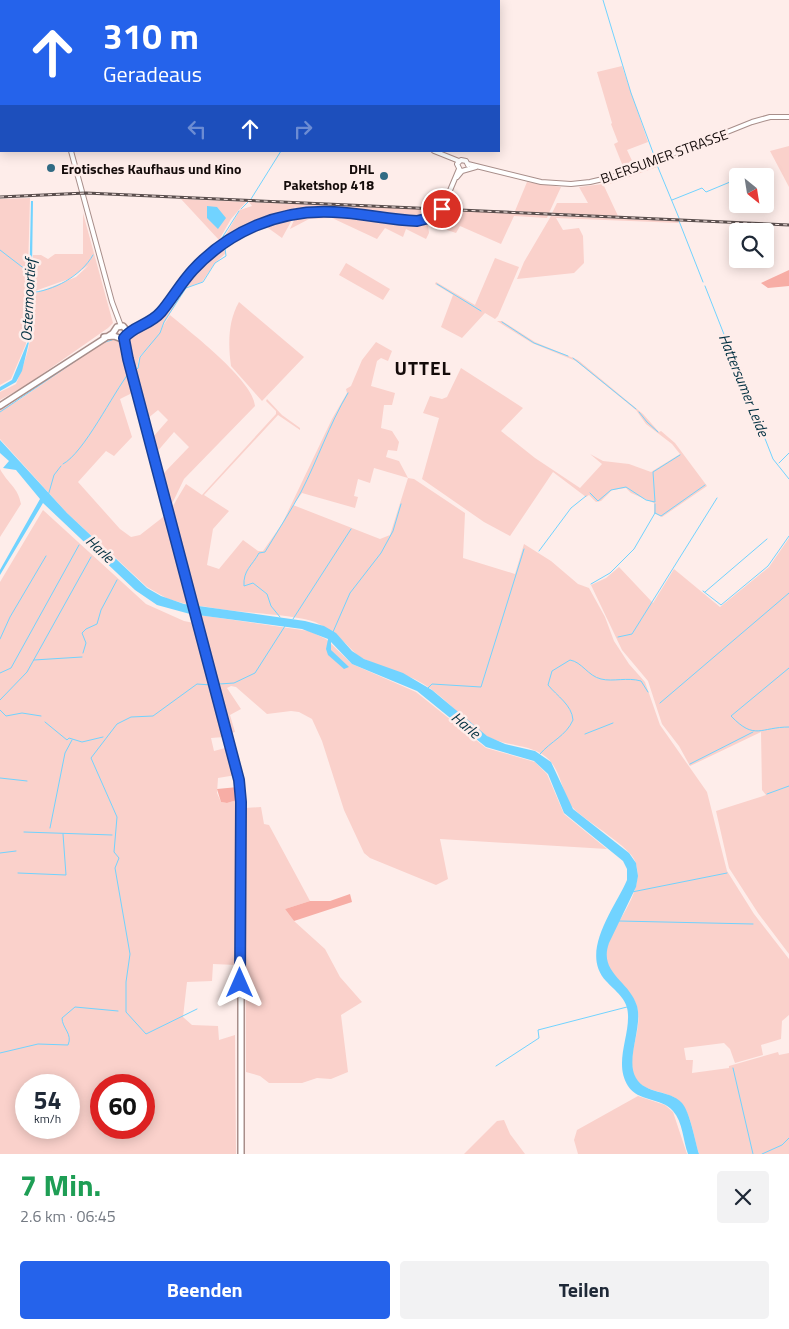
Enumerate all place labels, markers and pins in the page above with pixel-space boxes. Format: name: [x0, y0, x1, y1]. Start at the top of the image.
place label: Erotisches Kaufhaus und Kino: [61, 158, 241, 179]
place label: DHL Paketshop 418: [283, 158, 374, 195]
marker: Erotisches Kaufhaus und Kino: [45, 162, 57, 174]
marker: DHL Paketshop 418: [378, 170, 390, 182]
pin: [421, 188, 463, 230]

